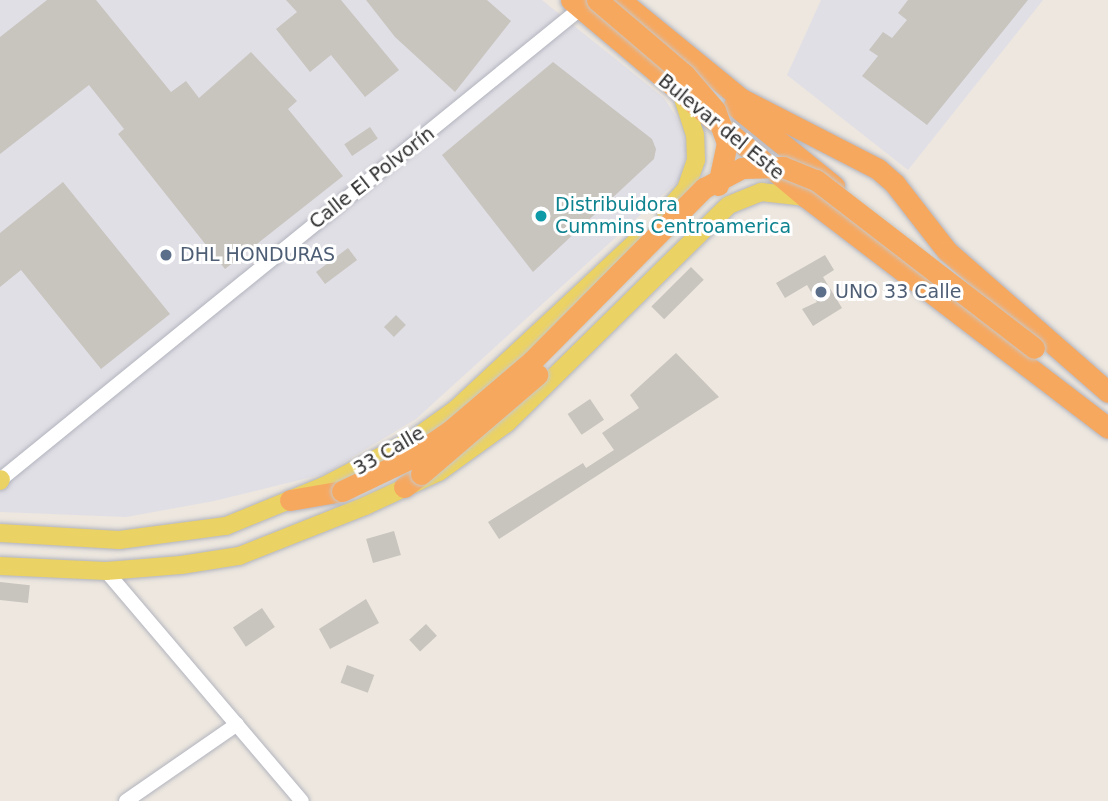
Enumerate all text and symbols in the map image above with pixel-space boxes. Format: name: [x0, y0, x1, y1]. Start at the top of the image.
street label: Bulevar del Este: [654, 69, 788, 185]
street label: Calle El Polvorín: [305, 122, 439, 234]
place label: Distribuidora Cummins Centroamerica: [555, 194, 791, 238]
marker: Distribuidora Cummins Centroamerica: [533, 208, 549, 224]
place label: DHL HONDURAS: [180, 244, 335, 266]
marker: DHL HONDURAS: [158, 247, 174, 263]
place label: UNO 33 Calle: [835, 281, 961, 303]
marker: UNO 33 Calle: [813, 284, 829, 300]
street label: 33 Calle: [350, 422, 428, 480]

